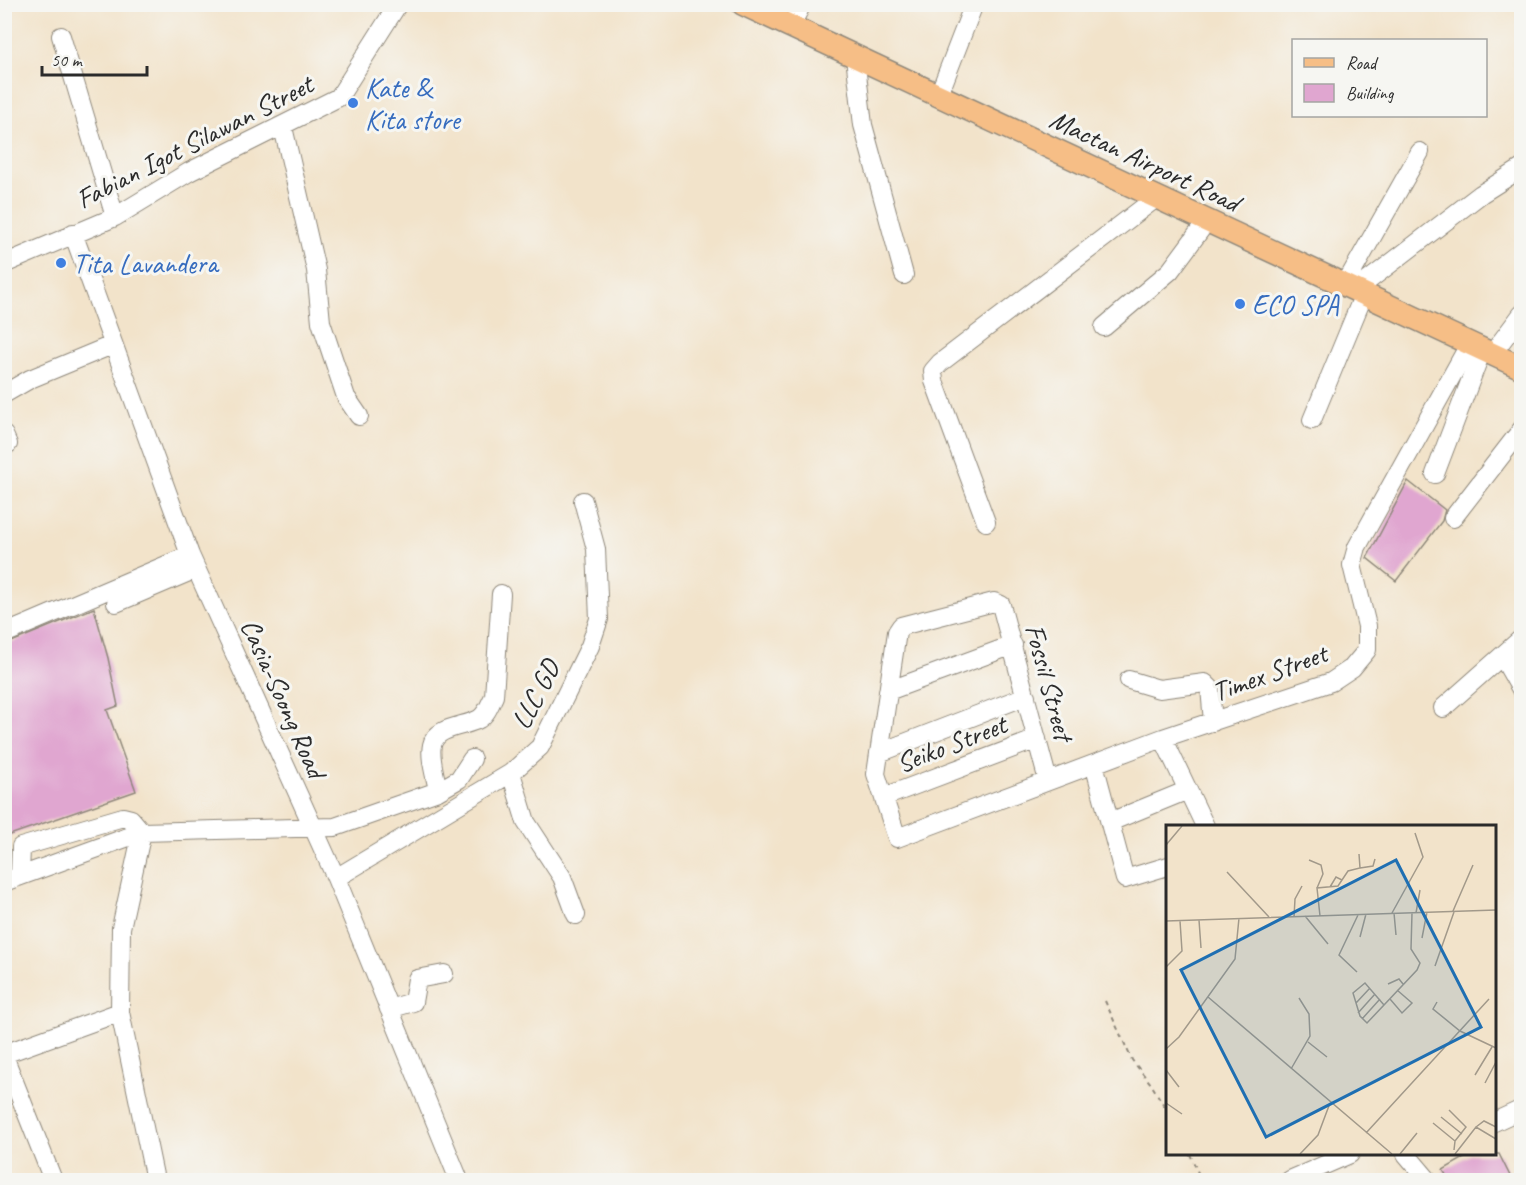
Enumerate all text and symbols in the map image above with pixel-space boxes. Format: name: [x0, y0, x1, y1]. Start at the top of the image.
scale bar: [42, 39, 147, 77]
legend: [1292, 39, 1487, 117]
text: 50 m: [51, 49, 84, 71]
text: Road: [1346, 52, 1379, 74]
street label: Fabian Igot Silawan Street: [70, 65, 321, 216]
place label: Kate & Kita store: [365, 70, 462, 137]
text: Building: [1346, 82, 1395, 104]
marker: Kate & Kita store: [346, 96, 360, 110]
street label: Mactan Airport Road: [1044, 101, 1249, 221]
place label: Tita Lavandera: [73, 246, 220, 281]
marker: Tita Lavandera: [54, 256, 68, 270]
place label: ECO SPA: [1252, 287, 1340, 322]
marker: ECO SPA: [1233, 297, 1247, 311]
street label: Casia-Soong Road: [233, 613, 336, 787]
street label: Fossil Street: [1017, 620, 1083, 748]
street label: Timex Street: [1207, 635, 1334, 709]
street label: LLC GD: [503, 652, 568, 735]
street label: Seiko Street: [891, 706, 1014, 780]
inset map: [1166, 825, 1496, 1155]

